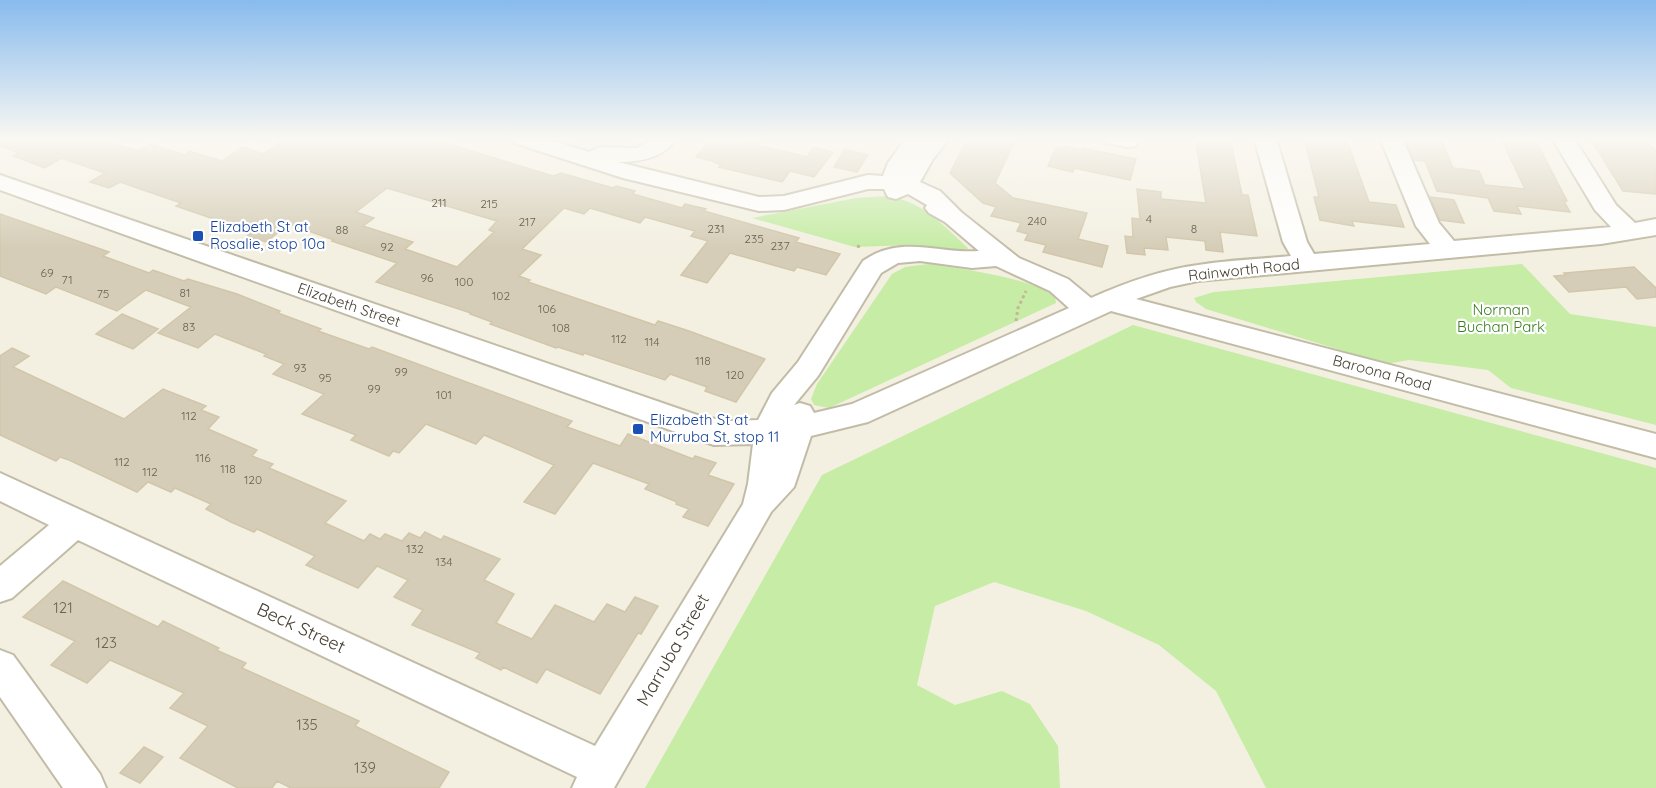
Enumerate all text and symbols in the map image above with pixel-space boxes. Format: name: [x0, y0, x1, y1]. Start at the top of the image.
house number: 211: [431, 195, 447, 210]
house number: 215: [480, 196, 498, 211]
house number: 4: [1146, 211, 1152, 226]
house number: 240: [1027, 213, 1047, 228]
house number: 217: [518, 214, 536, 229]
place label: Elizabeth St at Rosalie, stop 10a: [210, 217, 325, 253]
house number: 231: [707, 221, 725, 236]
house number: 8: [1191, 221, 1197, 236]
house number: 88: [336, 222, 348, 237]
marker: Elizabeth St at Rosalie, stop 10a: [191, 229, 205, 243]
house number: 235: [744, 231, 764, 246]
house number: 237: [770, 238, 790, 253]
house number: 92: [380, 239, 394, 254]
street label: Rainworth Road: [1187, 254, 1301, 285]
house number: 69: [40, 265, 54, 280]
house number: 96: [420, 270, 434, 285]
house number: 71: [61, 272, 73, 287]
house number: 100: [455, 274, 473, 289]
street label: Elizabeth Street: [295, 278, 403, 331]
house number: 81: [180, 285, 190, 300]
house number: 75: [97, 286, 109, 301]
house number: 102: [492, 288, 510, 303]
park label: Norman Buchan Park: [1457, 300, 1545, 336]
house number: 106: [538, 301, 557, 316]
house number: 83: [183, 319, 195, 334]
house number: 108: [552, 320, 570, 335]
house number: 112: [611, 331, 627, 346]
house number: 114: [644, 334, 660, 349]
street label: Baroona Road: [1331, 350, 1434, 395]
house number: 118: [695, 353, 711, 368]
house number: 93: [294, 360, 306, 375]
house number: 99: [394, 364, 408, 379]
house number: 120: [726, 367, 744, 382]
house number: 95: [318, 370, 332, 385]
house number: 99: [367, 381, 381, 396]
house number: 101: [436, 387, 452, 402]
house number: 112: [181, 408, 197, 423]
place label: Elizabeth St at Murruba St, stop 11: [650, 410, 779, 446]
marker: Elizabeth St at Murruba St, stop 11: [631, 422, 645, 436]
house number: 116: [195, 450, 211, 465]
house number: 112: [114, 454, 130, 469]
house number: 118: [220, 461, 236, 476]
house number: 112: [142, 464, 158, 479]
house number: 120: [244, 472, 262, 487]
house number: 132: [406, 541, 424, 556]
house number: 134: [435, 554, 453, 569]
street label: Marruba Street: [631, 590, 714, 710]
street label: Beck Street: [253, 597, 349, 658]
house number: 121: [53, 598, 73, 617]
house number: 123: [95, 633, 117, 652]
house number: 135: [296, 715, 318, 734]
house number: 139: [354, 758, 376, 777]

